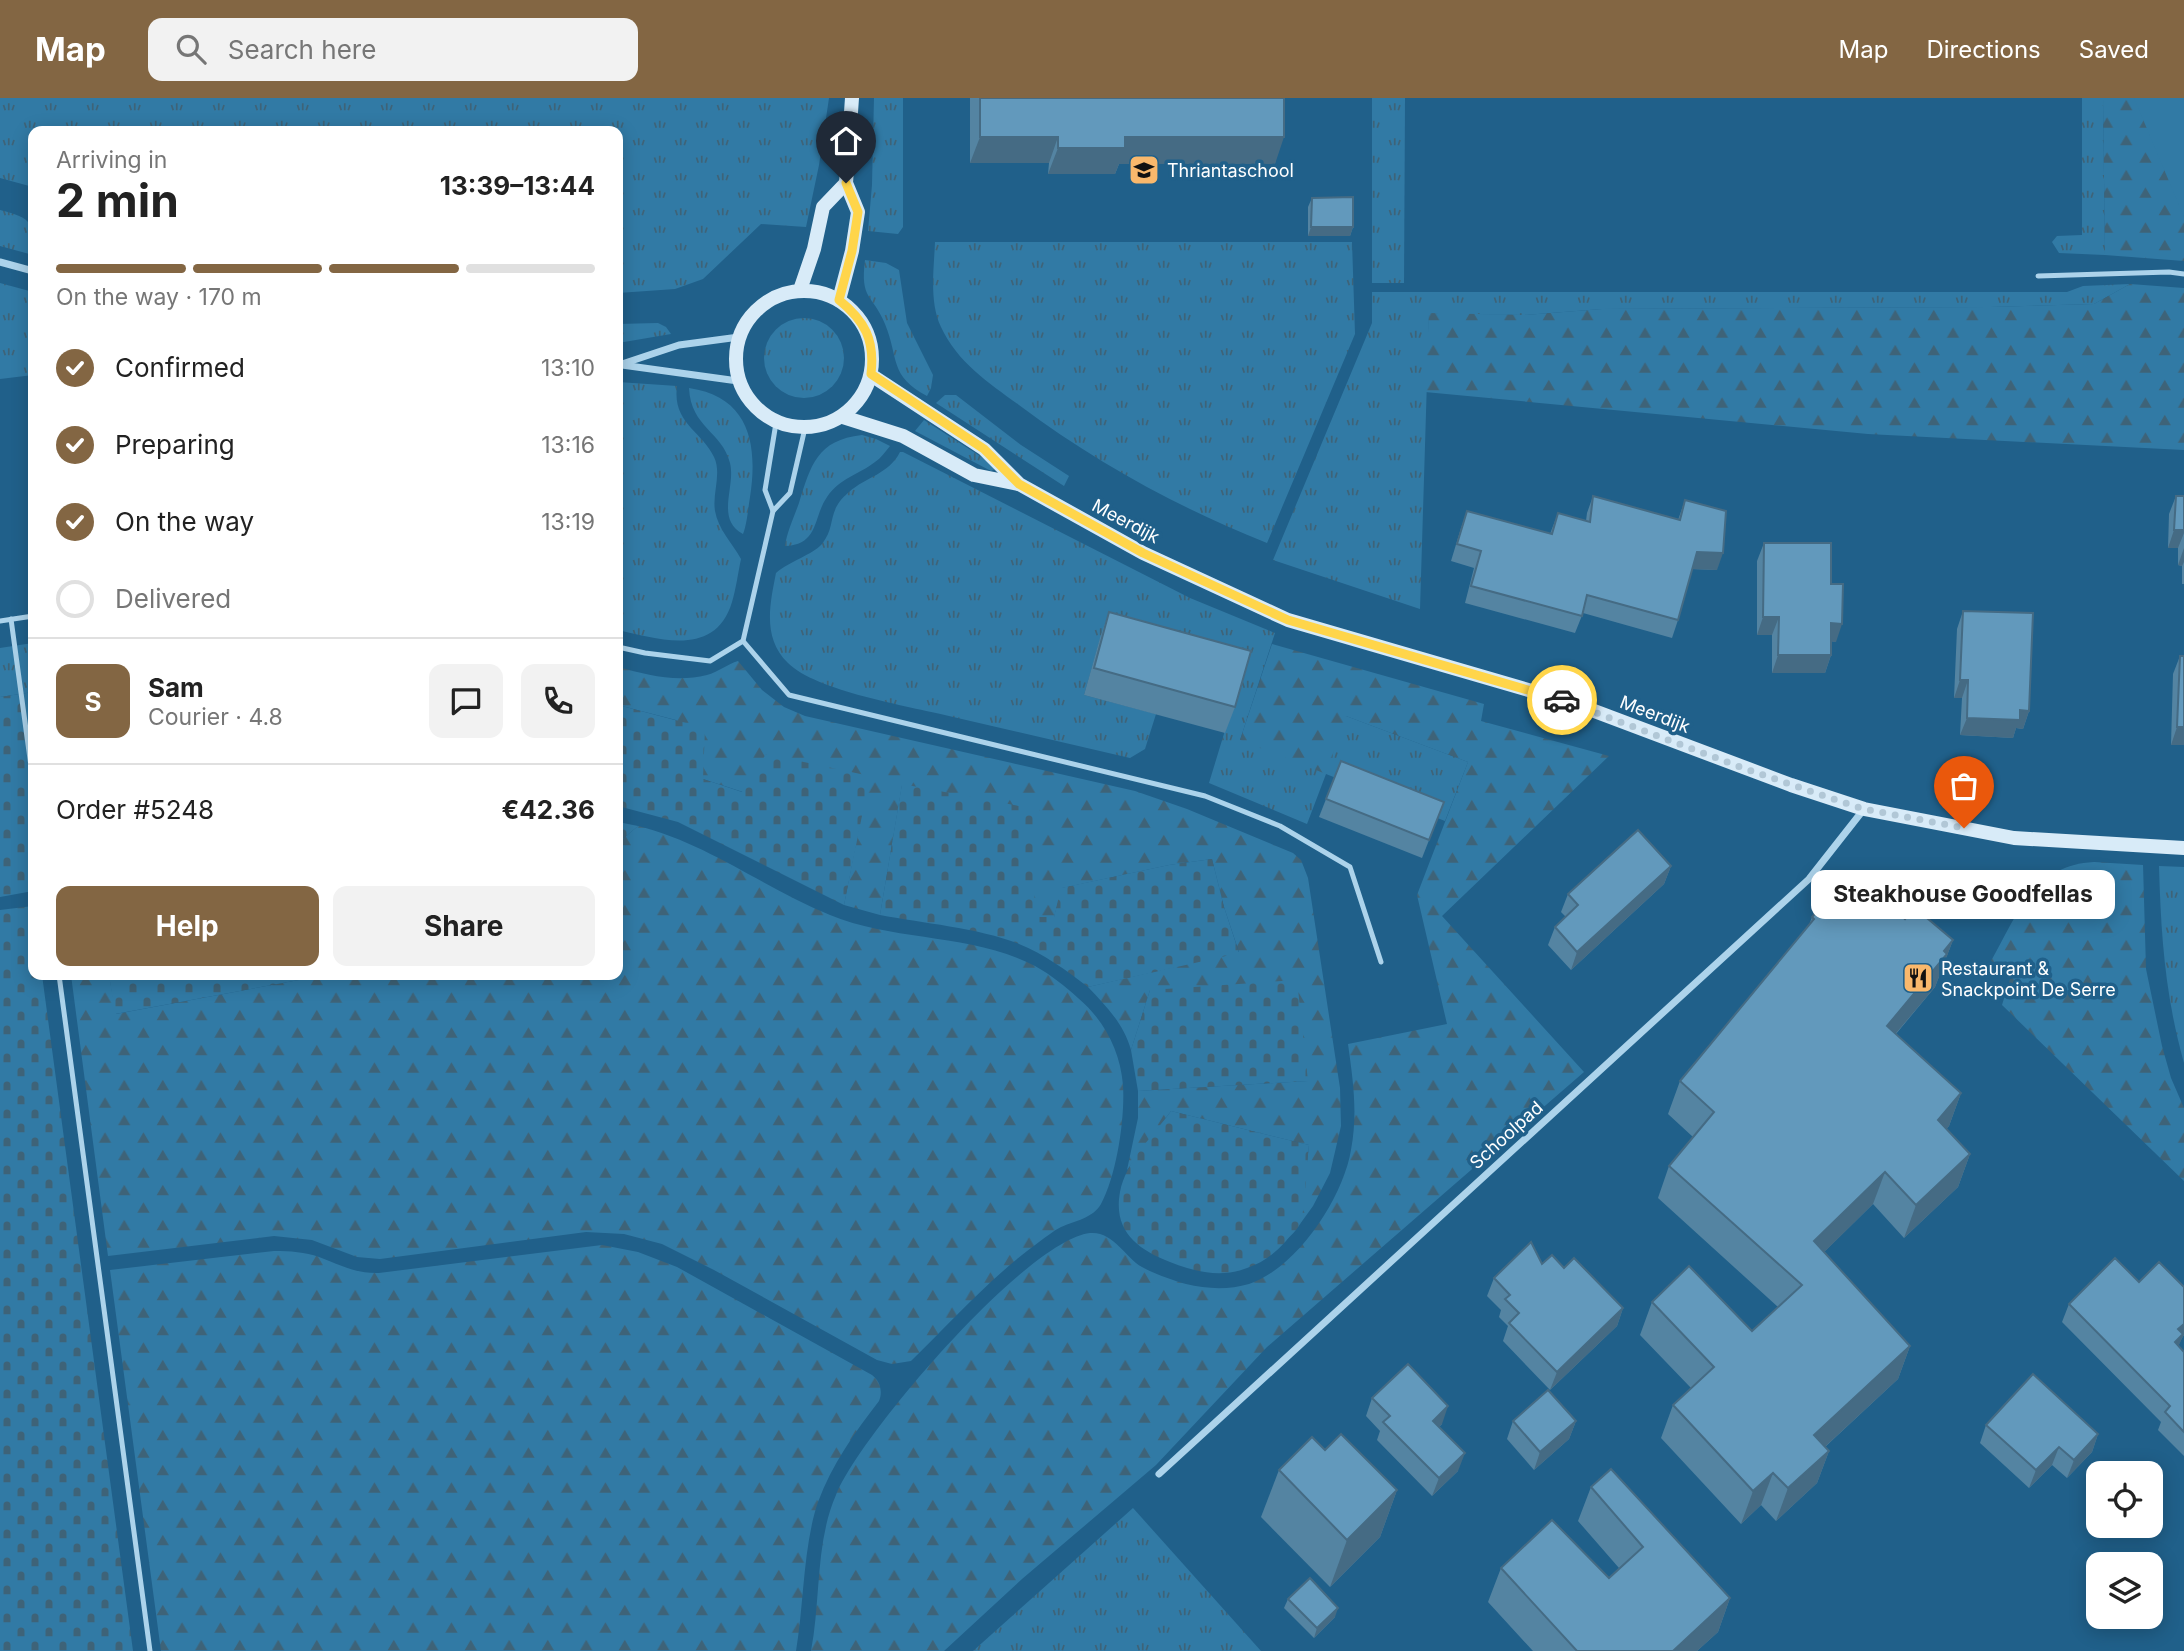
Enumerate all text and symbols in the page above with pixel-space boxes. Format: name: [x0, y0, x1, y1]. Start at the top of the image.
search box: [148, 18, 638, 81]
text: Map: [35, 29, 106, 69]
icon: search: [172, 30, 210, 68]
text: Search here: [228, 34, 376, 65]
text: Map: [1839, 35, 1888, 64]
text: Directions: [1926, 35, 2041, 64]
text: Saved: [2079, 35, 2149, 64]
pin: [816, 111, 876, 183]
icon: home: [827, 122, 865, 160]
text: Arriving in: [56, 146, 167, 174]
school or university icon: Thriantaschool: [1127, 153, 1161, 187]
place label: Thriantaschool: [1167, 160, 1294, 181]
text: 13:39–13:44: [440, 170, 595, 201]
text: 2 min: [56, 172, 179, 228]
text: On the way · 170 m: [56, 283, 262, 311]
icon: check: [56, 349, 94, 387]
text: Confirmed: [115, 352, 245, 383]
text: 13:10: [541, 354, 595, 382]
icon: check: [56, 426, 94, 464]
text: Preparing: [115, 429, 235, 460]
text: 13:16: [541, 431, 595, 459]
street label: Meerdijk: [1089, 495, 1163, 548]
icon: check: [56, 503, 94, 541]
text: On the way: [115, 506, 254, 537]
text: 13:19: [541, 508, 595, 536]
text: Delivered: [115, 583, 231, 614]
button: chat: [429, 664, 503, 738]
button: phone: [521, 664, 595, 738]
courier: [1527, 665, 1597, 735]
text: Sam: [148, 672, 204, 703]
icon: car: [1543, 681, 1581, 719]
text: S: [84, 686, 102, 717]
street label: Meerdijk: [1617, 691, 1693, 737]
text: Courier · 4.8: [148, 703, 283, 731]
pin: [1934, 756, 1994, 828]
icon: bag: [1945, 767, 1983, 805]
text: Order #5248: [56, 794, 214, 825]
text: €42.36: [501, 794, 595, 825]
callout: Steakhouse Goodfellas: [1812, 870, 2116, 919]
text: Steakhouse Goodfellas: [1833, 880, 2093, 908]
button: Help: [56, 886, 319, 966]
button: Share: [333, 886, 595, 966]
place label: Restaurant & Snackpoint De Serre: [1941, 958, 2116, 1000]
restaurant icon: Restaurant & Snackpoint De Serre: [1901, 961, 1935, 995]
street label: Schoolpad: [1465, 1097, 1547, 1173]
map controls: [2086, 1461, 2163, 1629]
button: locate: [2086, 1461, 2163, 1538]
button: layers: [2086, 1552, 2163, 1629]

